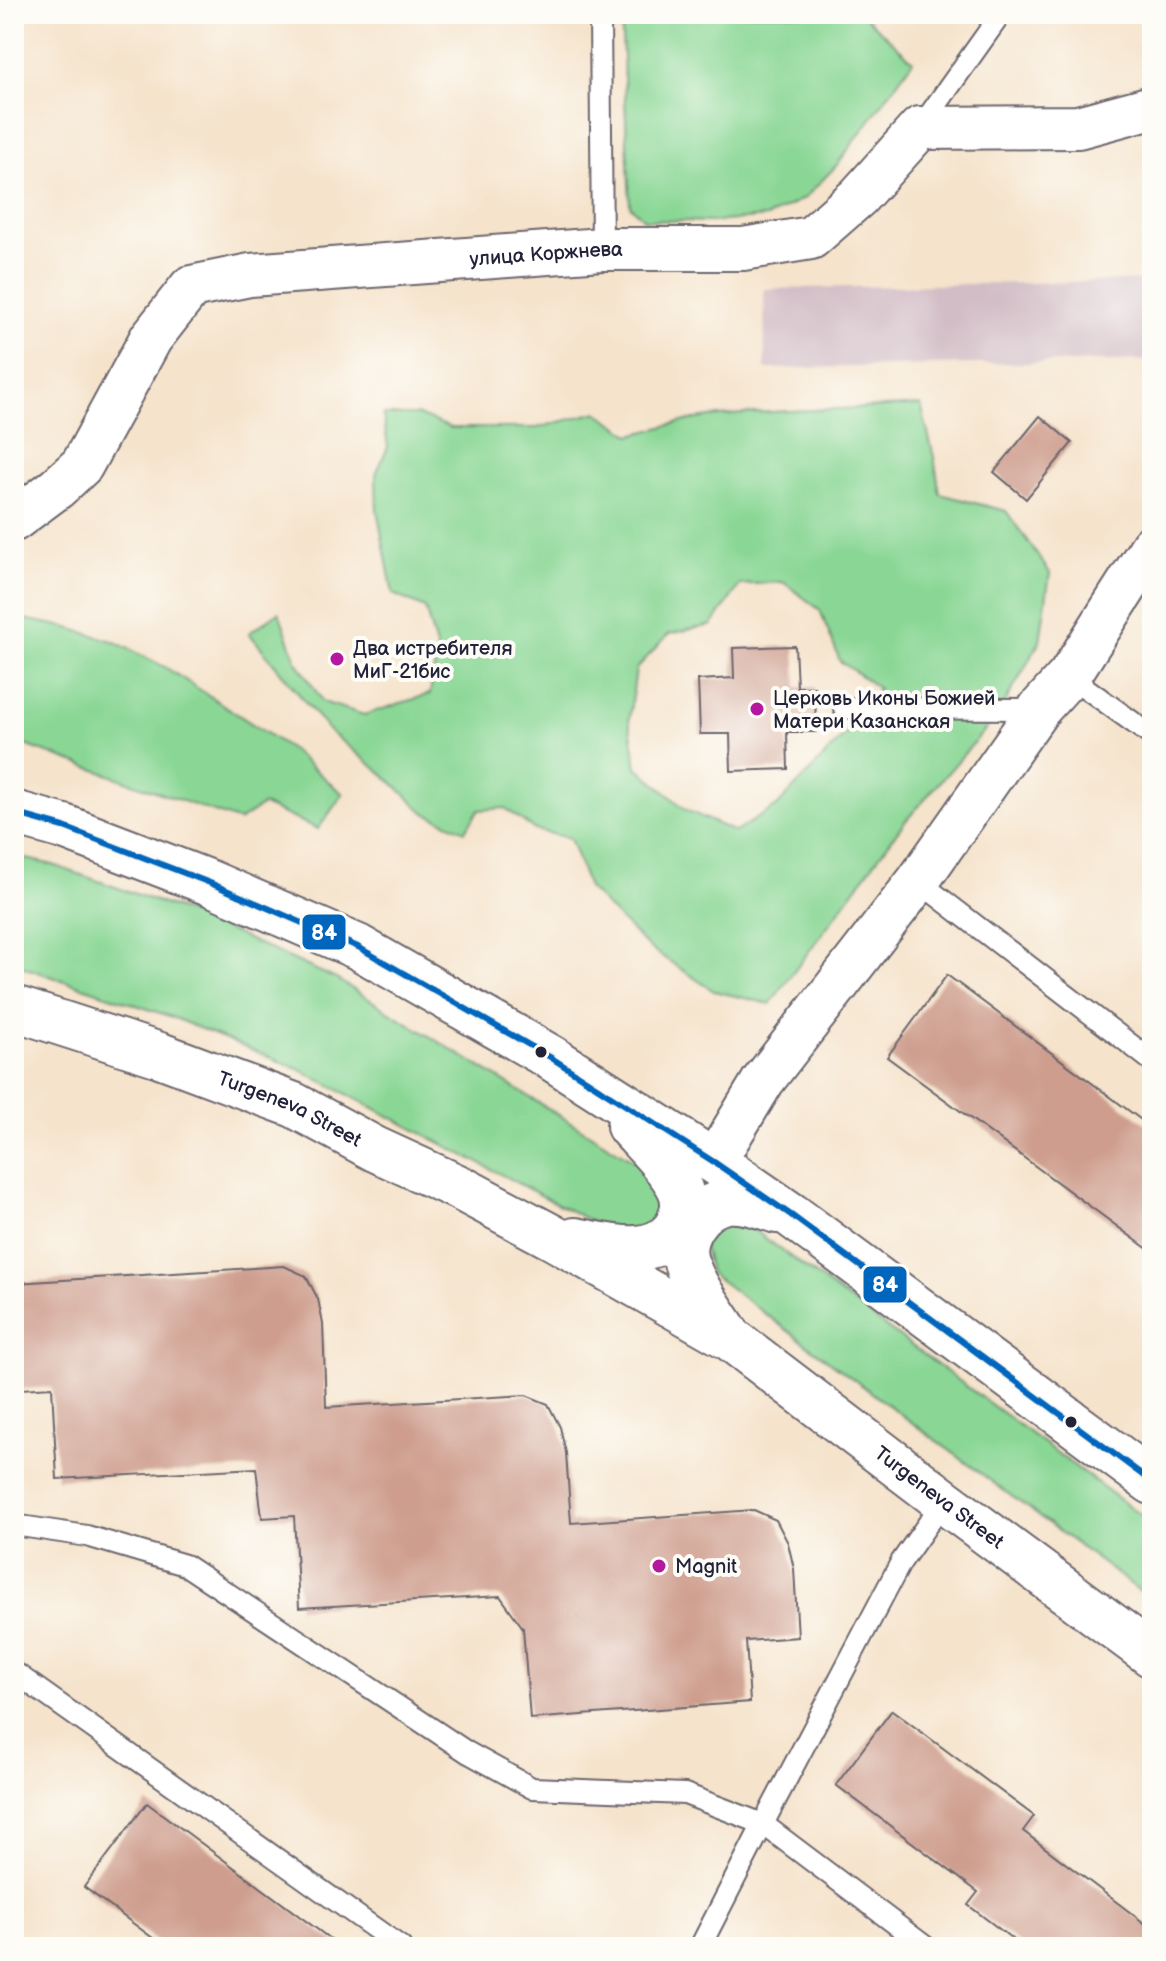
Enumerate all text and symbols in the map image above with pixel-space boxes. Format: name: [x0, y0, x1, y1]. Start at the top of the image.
street label: улица Коржнева: [469, 238, 623, 272]
place label: Два истребителя МиГ-21бис: [353, 637, 513, 684]
marker: Два истребителя МиГ-21бис: [328, 650, 346, 668]
place label: Церковь Иконы Божией Матери Казанская: [773, 687, 996, 734]
marker: Церковь Иконы Божией Матери Казанская: [748, 700, 766, 718]
line badge: 84: [301, 913, 347, 951]
text: 84: [311, 920, 337, 947]
unlabelled marker: [533, 1044, 549, 1060]
street label: Turgeneva Street: [214, 1067, 366, 1152]
line badge: 84: [862, 1265, 908, 1304]
text: 84: [872, 1272, 898, 1299]
unlabelled marker: [1063, 1414, 1079, 1430]
street label: Turgeneva Street: [869, 1441, 1008, 1554]
place label: Magnit: [675, 1555, 737, 1579]
marker: Magnit: [650, 1557, 668, 1575]

